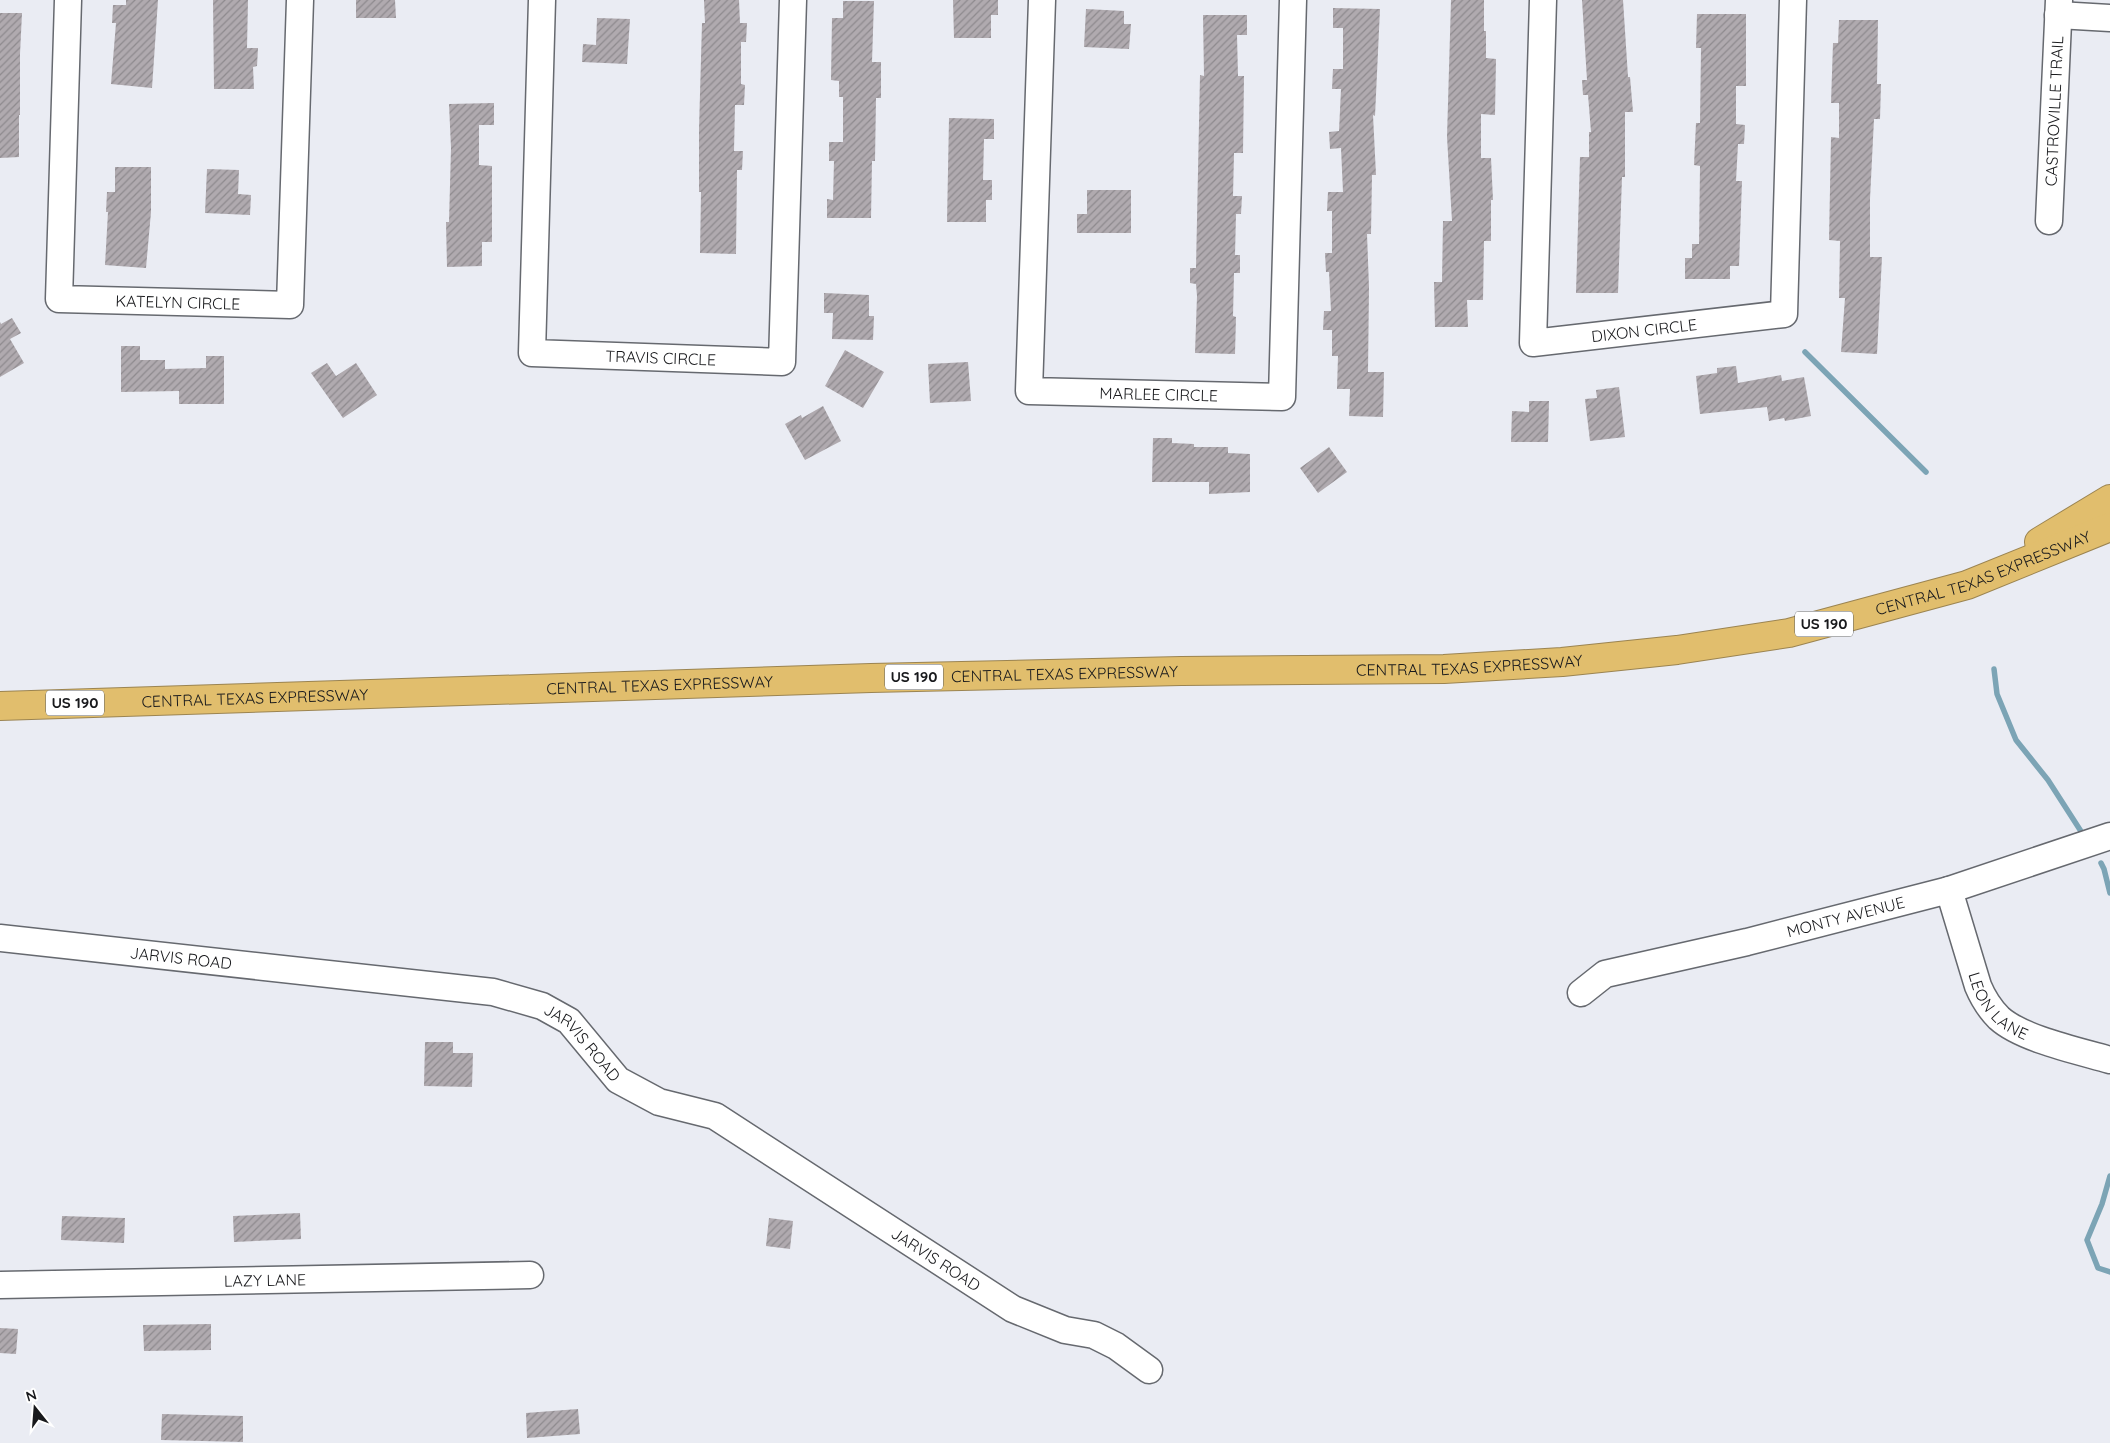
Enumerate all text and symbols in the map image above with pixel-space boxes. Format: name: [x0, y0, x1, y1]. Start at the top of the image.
street label: CASTROVILLE TRAIL: [2041, 35, 2067, 187]
street label: KATELYN CIRCLE: [115, 290, 240, 314]
street label: DIXON CIRCLE: [1590, 314, 1698, 346]
street label: TRAVIS CIRCLE: [605, 346, 716, 370]
street label: MARLEE CIRCLE: [1099, 383, 1218, 405]
street label: CENTRAL TEXAS EXPRESSWAY: [1873, 526, 2094, 619]
road number: US 190: [1795, 612, 1853, 636]
street label: CENTRAL TEXAS EXPRESSWAY: [1356, 650, 1584, 680]
street label: CENTRAL TEXAS EXPRESSWAY: [951, 661, 1178, 686]
road number: US 190: [885, 664, 943, 690]
street label: CENTRAL TEXAS EXPRESSWAY: [546, 671, 773, 698]
street label: CENTRAL TEXAS EXPRESSWAY: [141, 684, 369, 711]
road number: US 190: [46, 690, 104, 716]
street label: MONTY AVENUE: [1784, 892, 1907, 941]
street label: JARVIS ROAD: [129, 942, 233, 973]
street label: LEON LANE: [1964, 970, 2031, 1044]
street label: JARVIS ROAD: [541, 999, 625, 1085]
street label: JARVIS ROAD: [888, 1223, 984, 1295]
street label: LAZY LANE: [224, 1269, 306, 1291]
north arrow: [10, 1383, 60, 1433]
text: N: [24, 1385, 39, 1406]

